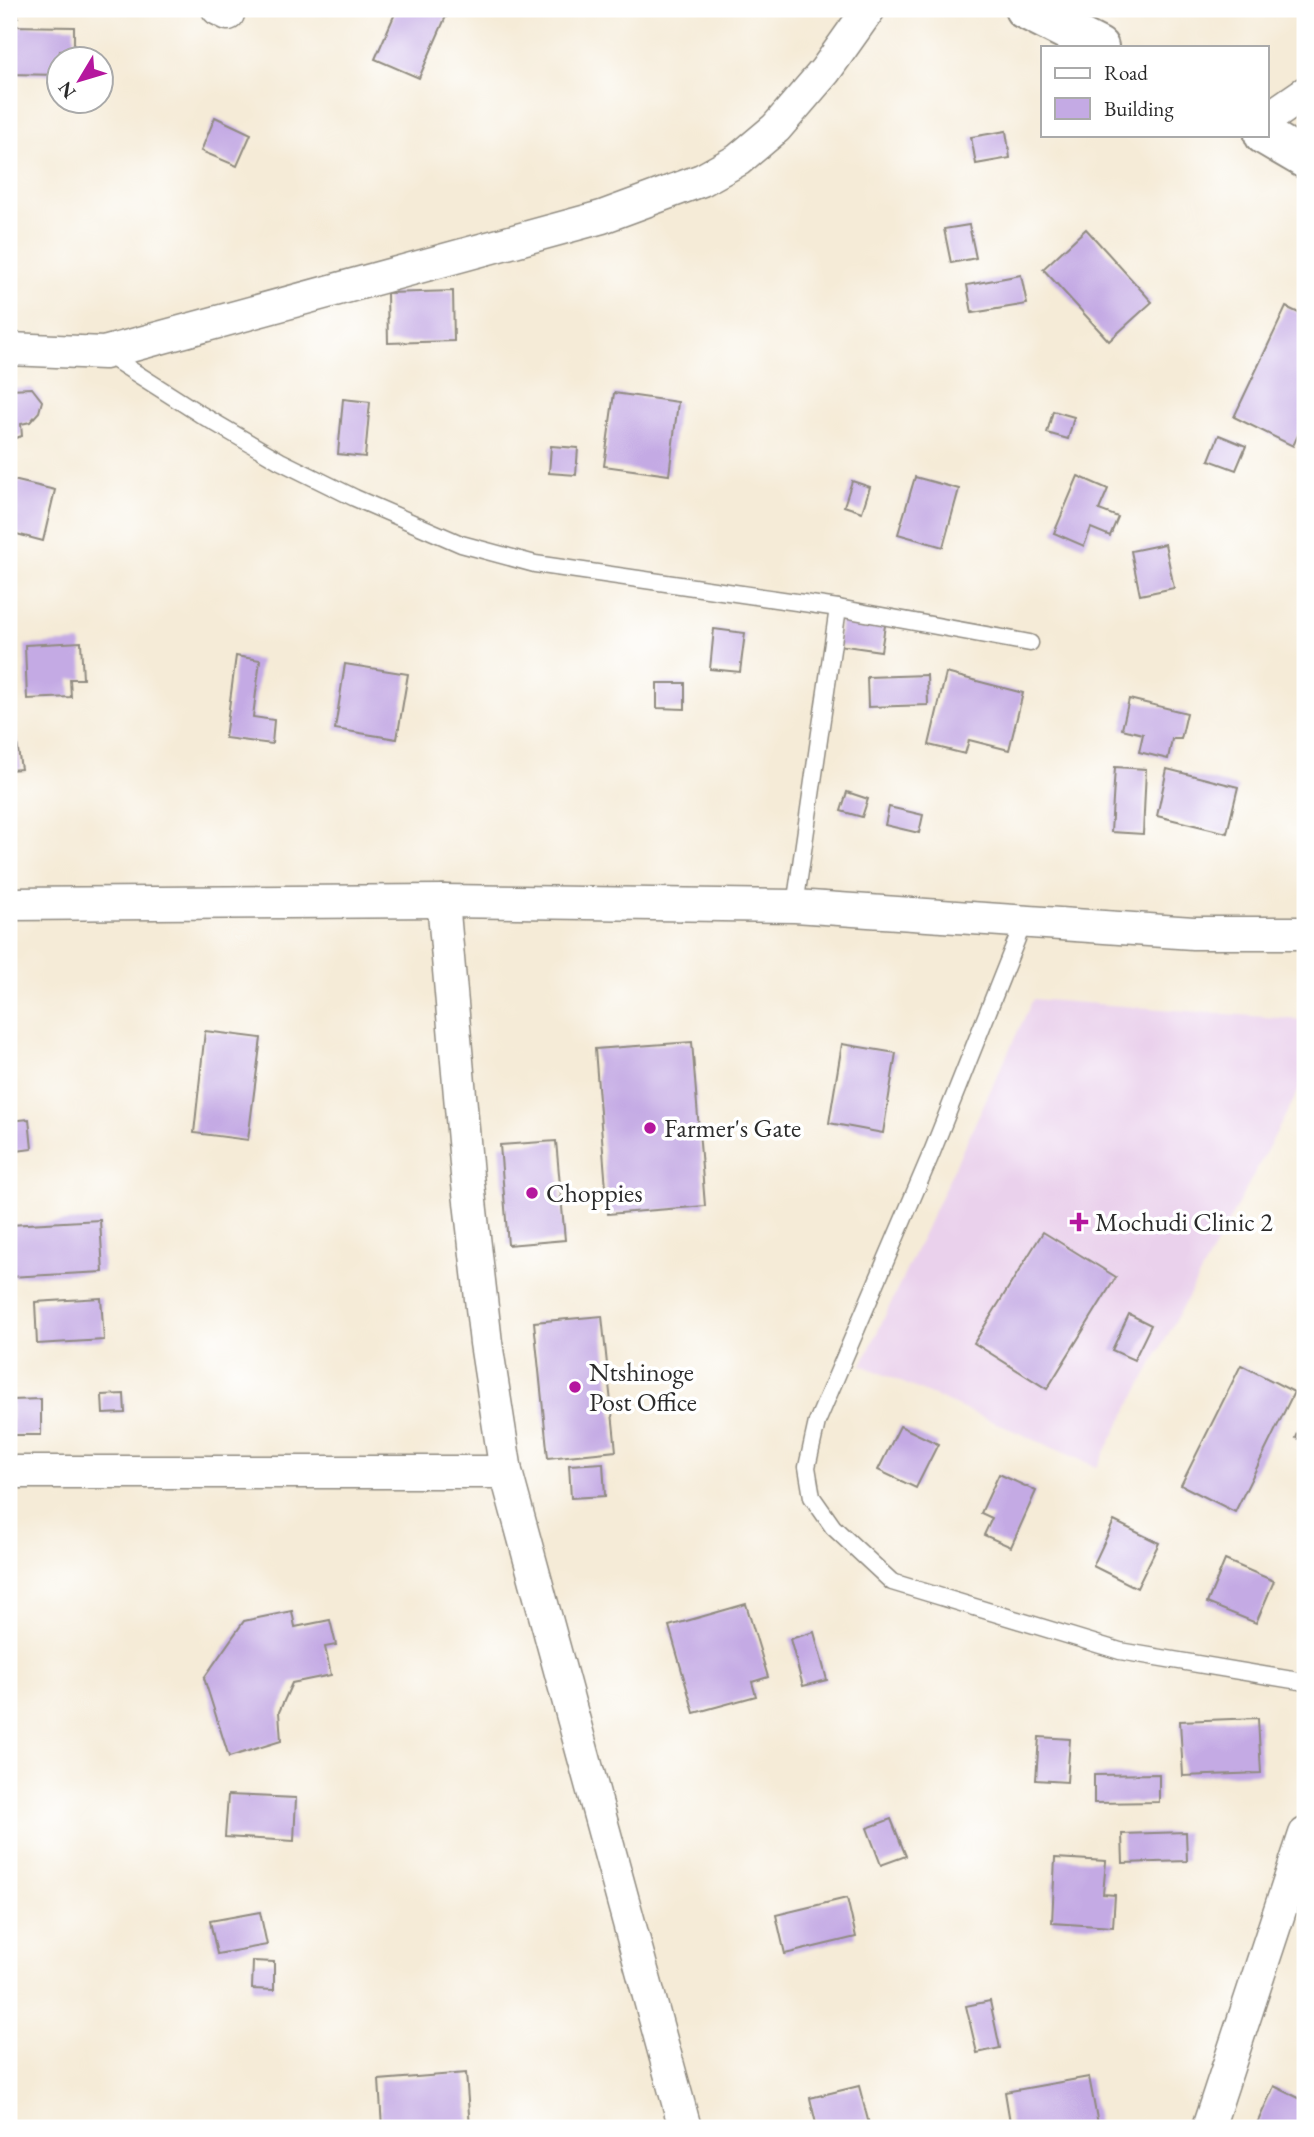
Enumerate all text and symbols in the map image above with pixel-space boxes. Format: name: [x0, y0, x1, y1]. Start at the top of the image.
north arrow: [46, 46, 116, 116]
legend: [1041, 46, 1268, 136]
text: Road: [1104, 59, 1148, 86]
text: N: [52, 76, 82, 104]
text: Building: [1104, 95, 1174, 122]
place label: Farmer's Gate: [664, 1111, 801, 1145]
marker: Farmer's Gate: [642, 1120, 658, 1136]
place label: Choppies: [546, 1176, 643, 1210]
marker: Choppies: [524, 1185, 540, 1201]
place label: Mochudi Clinic 2: [1095, 1205, 1273, 1239]
marker: Mochudi Clinic 2: [1069, 1212, 1089, 1232]
place label: Ntshinoge Post Office: [589, 1355, 697, 1419]
marker: Ntshinoge Post Office: [567, 1379, 583, 1395]

